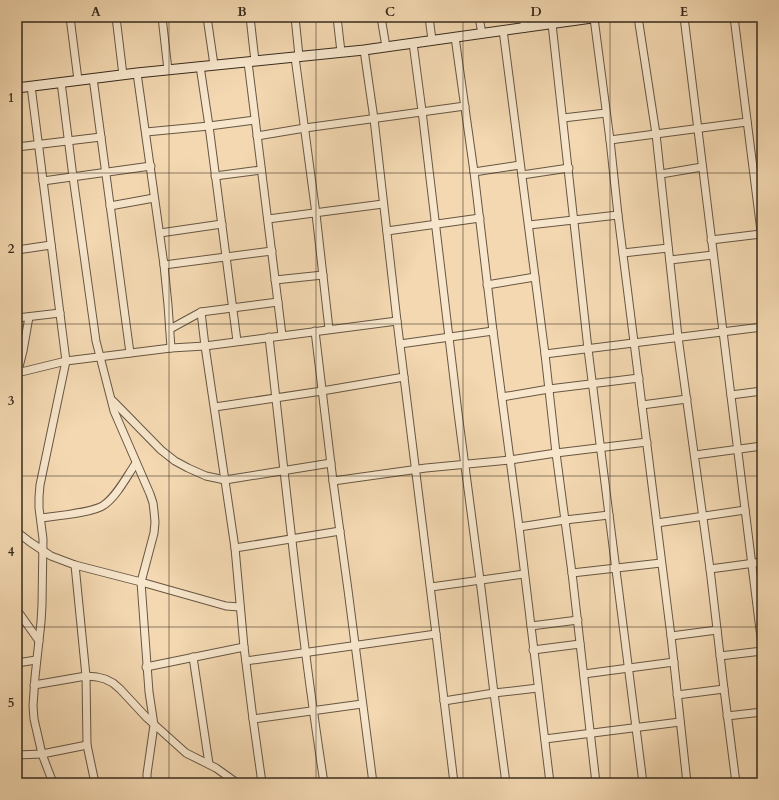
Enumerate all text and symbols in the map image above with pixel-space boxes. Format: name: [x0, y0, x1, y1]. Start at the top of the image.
text: A: [91, 3, 101, 21]
text: B: [237, 3, 247, 21]
text: C: [385, 3, 395, 21]
text: D: [530, 3, 542, 21]
text: E: [680, 3, 688, 21]
text: 1: [8, 89, 14, 107]
text: 2: [8, 240, 15, 258]
text: 3: [8, 392, 15, 410]
text: 4: [8, 543, 15, 561]
text: 5: [8, 694, 14, 712]

